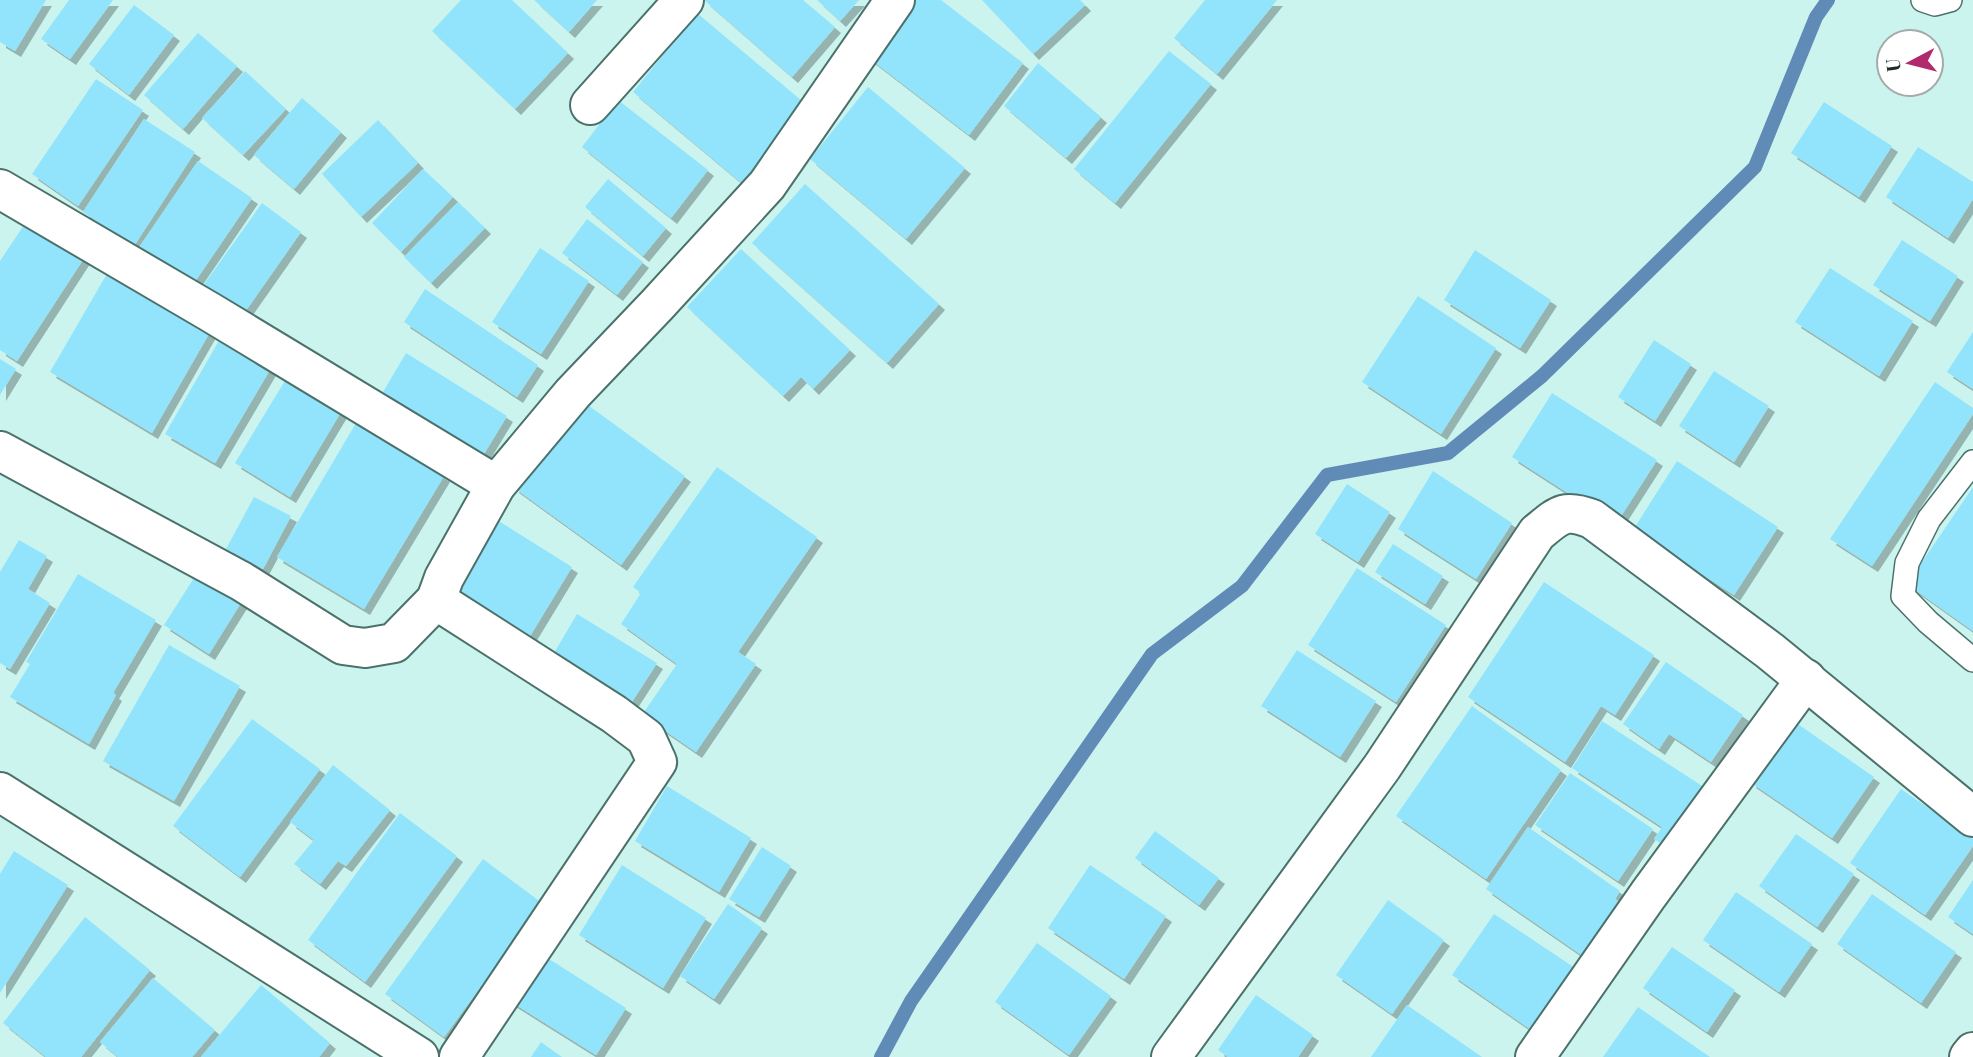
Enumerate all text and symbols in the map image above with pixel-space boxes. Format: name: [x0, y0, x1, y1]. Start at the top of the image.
north arrow: [1875, 28, 1945, 98]
text: U: [1878, 57, 1906, 73]

